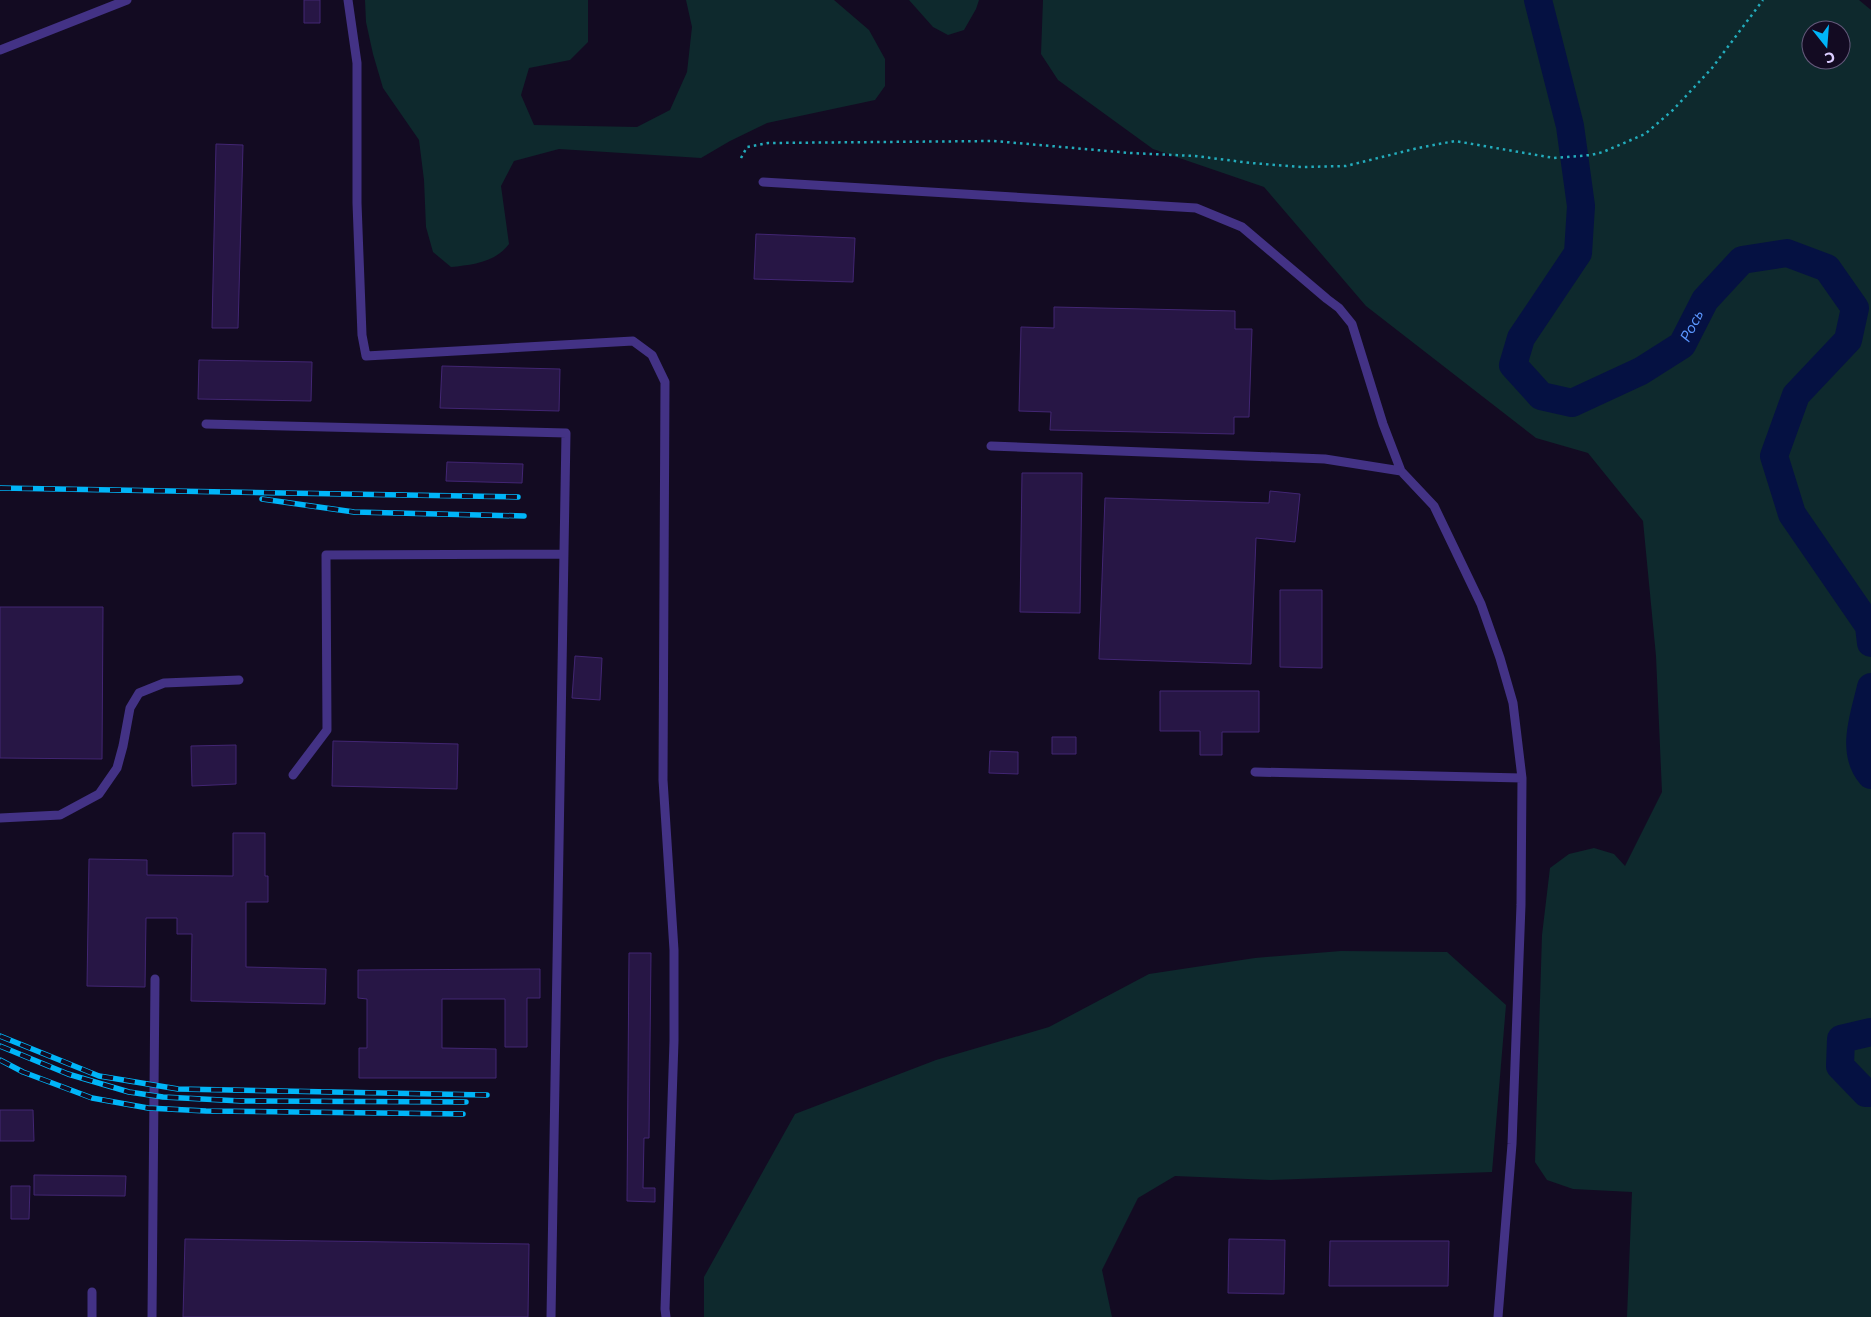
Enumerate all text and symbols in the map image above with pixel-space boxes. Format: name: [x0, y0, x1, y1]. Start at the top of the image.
north arrow: [1801, 20, 1851, 70]
text: С: [1823, 48, 1837, 67]
water label: Рось: [1675, 306, 1707, 344]

